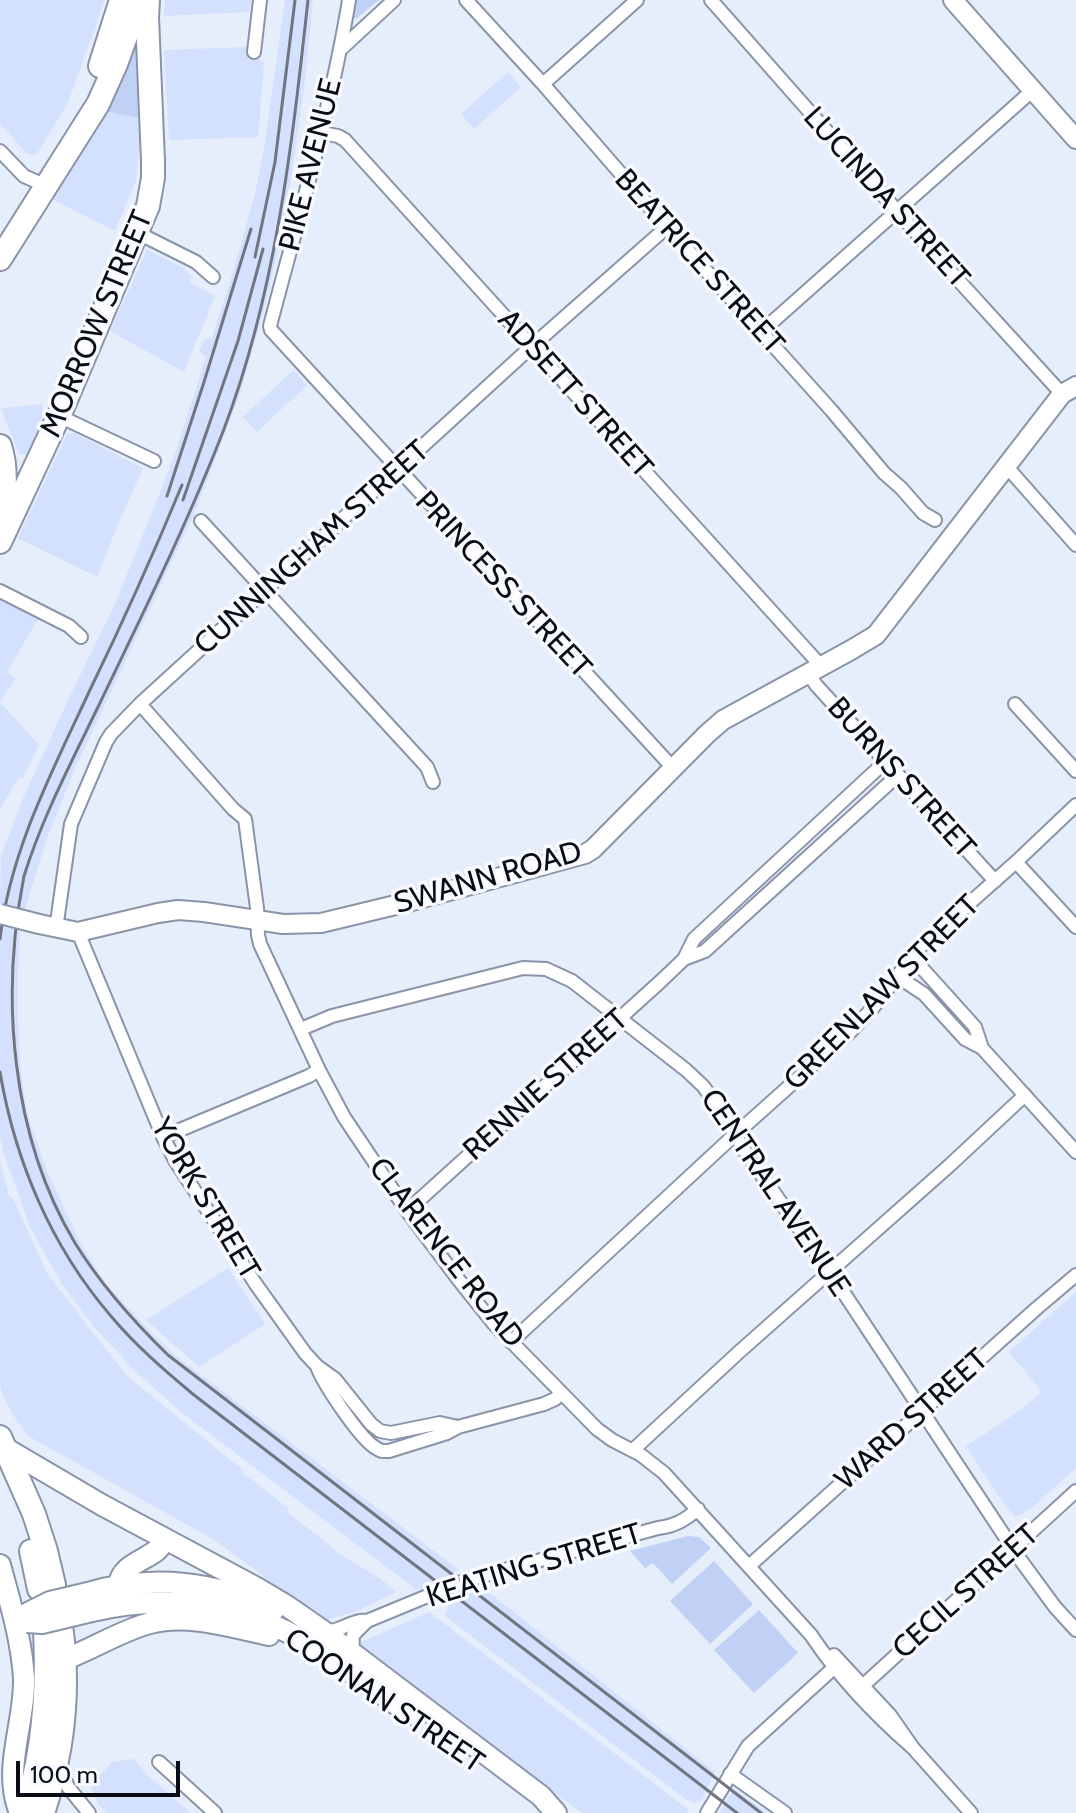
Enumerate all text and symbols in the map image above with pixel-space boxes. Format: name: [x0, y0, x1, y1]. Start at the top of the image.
street label: PIKE AVENUE: [272, 75, 350, 255]
street label: LUCINDA STREET: [795, 100, 977, 296]
street label: BEATRICE STREET: [607, 162, 791, 362]
street label: MORROW STREET: [33, 205, 161, 443]
street label: ADSETT STREET: [490, 302, 660, 486]
street label: CUNNINGHAM STREET: [187, 433, 437, 663]
street label: PRINCESS STREET: [407, 484, 599, 686]
street label: BURNS STREET: [819, 690, 983, 866]
street label: SWANN ROAD: [390, 834, 586, 922]
street label: GREENLAW STREET: [777, 888, 987, 1098]
street label: RENNIE STREET: [456, 1002, 636, 1168]
street label: CENTRAL AVENUE: [692, 1083, 858, 1303]
street label: YORK STREET: [143, 1112, 267, 1286]
street label: CLARENCE ROAD: [361, 1151, 531, 1355]
street label: WARD STREET: [828, 1342, 996, 1498]
street label: KEATING STREET: [422, 1516, 646, 1616]
street label: CECIL STREET: [886, 1517, 1046, 1667]
street label: COONAN STREET: [278, 1621, 490, 1781]
scale bar: [20, 1745, 184, 1795]
text: 100 m: [30, 1760, 98, 1789]

